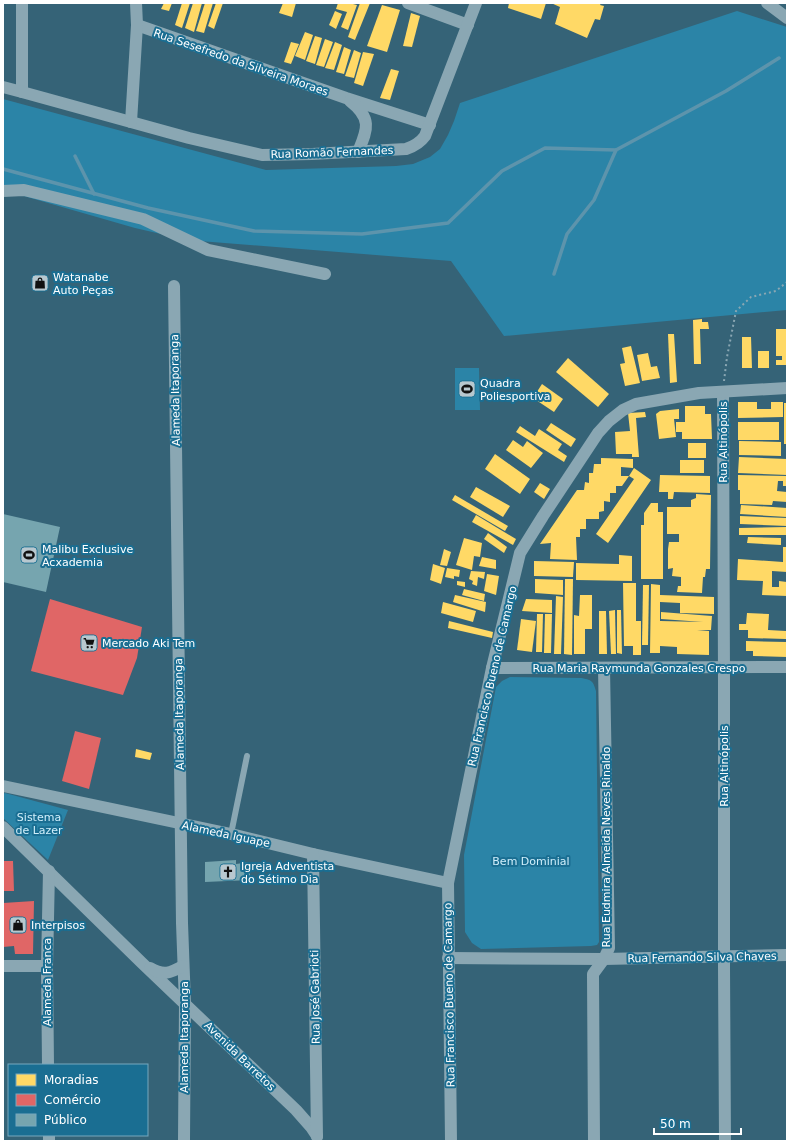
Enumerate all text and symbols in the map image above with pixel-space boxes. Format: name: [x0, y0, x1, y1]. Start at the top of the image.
street label: Rua Sesefredo da Silveira Moraes: [152, 26, 330, 99]
street label: Rua Romão Fernandes: [270, 144, 394, 161]
place label: Watanabe Auto Peças: [53, 271, 114, 297]
shop icon: Watanabe Auto Peças: [30, 273, 50, 293]
street label: Alameda Itaporanga: [168, 334, 183, 446]
place label: Quadra Poliesportiva: [480, 377, 550, 403]
sports icon: Quadra Poliesportiva: [457, 379, 477, 399]
street label: Rua Altinópolis: [717, 401, 730, 483]
place label: Malibu Exclusive Acxademia: [42, 543, 133, 569]
sports icon: Malibu Exclusive Acxademia: [19, 545, 39, 565]
street label: Rua Francisco Bueno de Camargo: [465, 584, 520, 768]
supermarket icon: Mercado Aki Tem: [79, 633, 99, 653]
place label: Mercado Aki Tem: [102, 637, 195, 650]
street label: Alameda Itaporanga: [172, 658, 187, 770]
street label: Rua Maria Raymunda Gonzales Crespo: [533, 662, 746, 675]
street label: Rua Altinópolis: [718, 725, 731, 807]
street label: Rua Eudmira Almeida Neves Rinaldo: [600, 746, 613, 947]
park label: Sistema de Lazer: [15, 811, 63, 837]
street label: Alameda Iguape: [181, 819, 271, 850]
park label: Bem Dominial: [492, 855, 570, 868]
place label: Igreja Adventista do Sétimo Dia: [241, 860, 334, 886]
church icon: Igreja Adventista do Sétimo Dia: [218, 862, 238, 882]
street label: Rua Francisco Bueno de Camargo: [441, 902, 458, 1088]
shop icon: Interpisos: [8, 915, 28, 935]
place label: Interpisos: [31, 919, 85, 932]
street label: Alameda Franca: [41, 938, 54, 1026]
street label: Rua José Gabrioti: [308, 950, 323, 1044]
street label: Rua Fernando Silva Chaves: [627, 950, 777, 965]
street label: Alameda Itaporanga: [178, 981, 191, 1093]
street label: Avenida Barretos: [201, 1019, 278, 1094]
legend: [8, 1064, 148, 1136]
text: Moradias: [44, 1073, 99, 1087]
text: Comércio: [44, 1093, 101, 1107]
scale bar: [654, 1110, 741, 1136]
text: Público: [44, 1113, 87, 1127]
text: 50 m: [660, 1117, 691, 1131]

